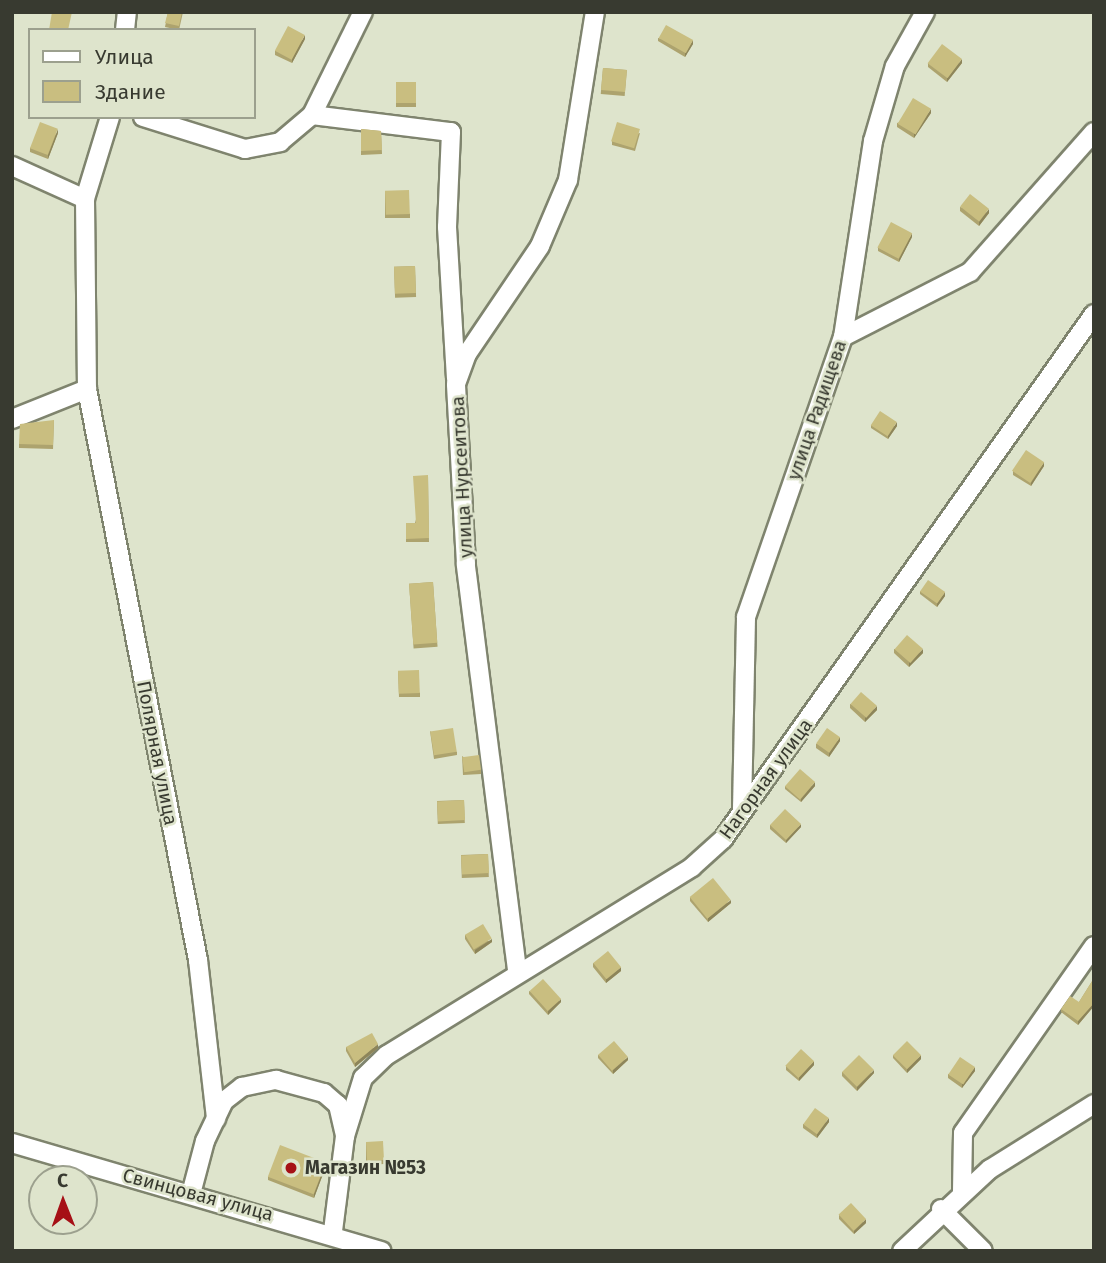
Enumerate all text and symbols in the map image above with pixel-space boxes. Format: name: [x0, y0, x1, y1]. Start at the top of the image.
legend: [28, 28, 256, 119]
text: Улица: [95, 44, 154, 70]
text: Здание: [95, 79, 166, 105]
street label: улица Радищева: [782, 337, 852, 483]
street label: улица Нурсеитова: [446, 395, 478, 559]
street label: Полярная улица: [132, 679, 182, 827]
street label: Нагорная улица: [715, 714, 817, 844]
place label: Магазин №53: [305, 1157, 426, 1179]
marker: Магазин №53: [283, 1160, 299, 1176]
street label: Свинцовая улица: [120, 1164, 276, 1226]
north arrow: [28, 1165, 98, 1235]
text: С: [57, 1169, 68, 1192]

